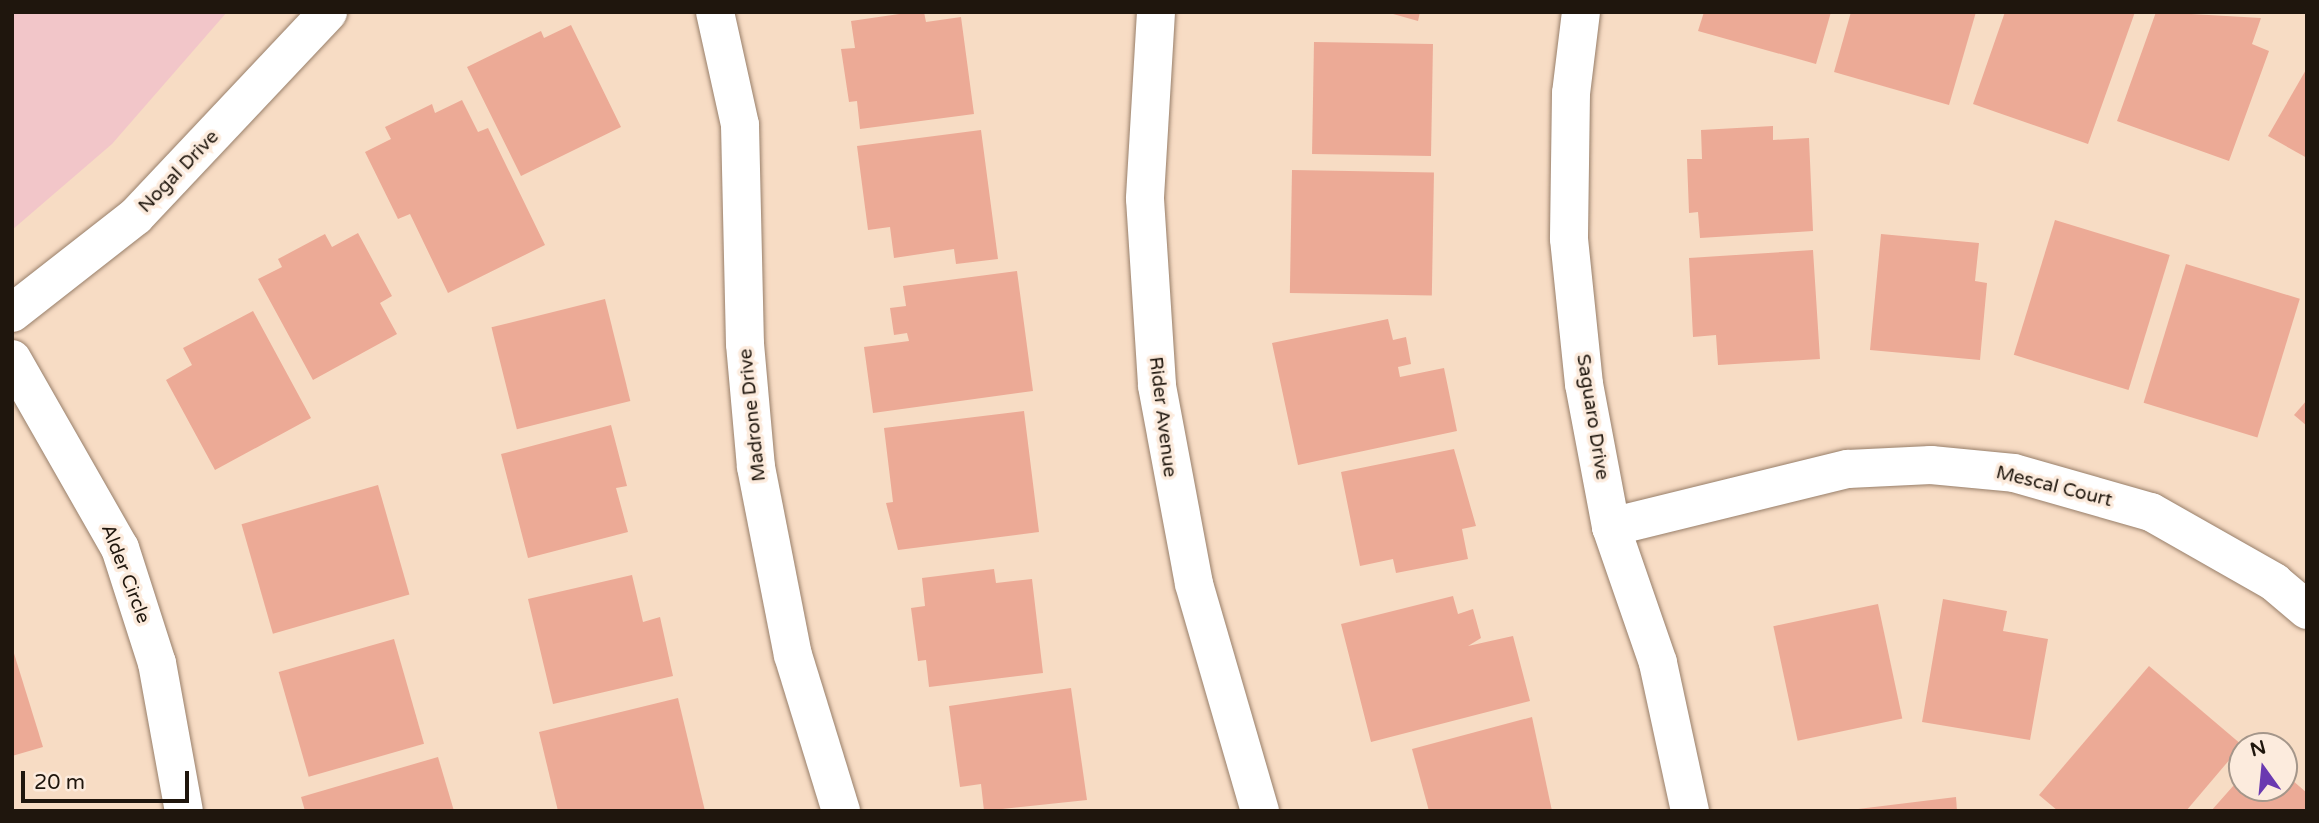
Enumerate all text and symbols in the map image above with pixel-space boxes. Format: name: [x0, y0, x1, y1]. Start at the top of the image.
street label: Nogal Drive: [134, 126, 224, 218]
street label: Madrone Drive: [735, 347, 771, 483]
street label: Saguaro Drive: [1571, 353, 1613, 481]
street label: Rider Avenue: [1143, 355, 1181, 479]
street label: Mescal Court: [1994, 462, 2114, 512]
street label: Alder Circle: [96, 521, 154, 627]
north arrow: [2228, 732, 2298, 802]
text: N: [2248, 736, 2268, 761]
scale bar: [24, 756, 192, 800]
text: 20 m: [34, 770, 85, 795]

